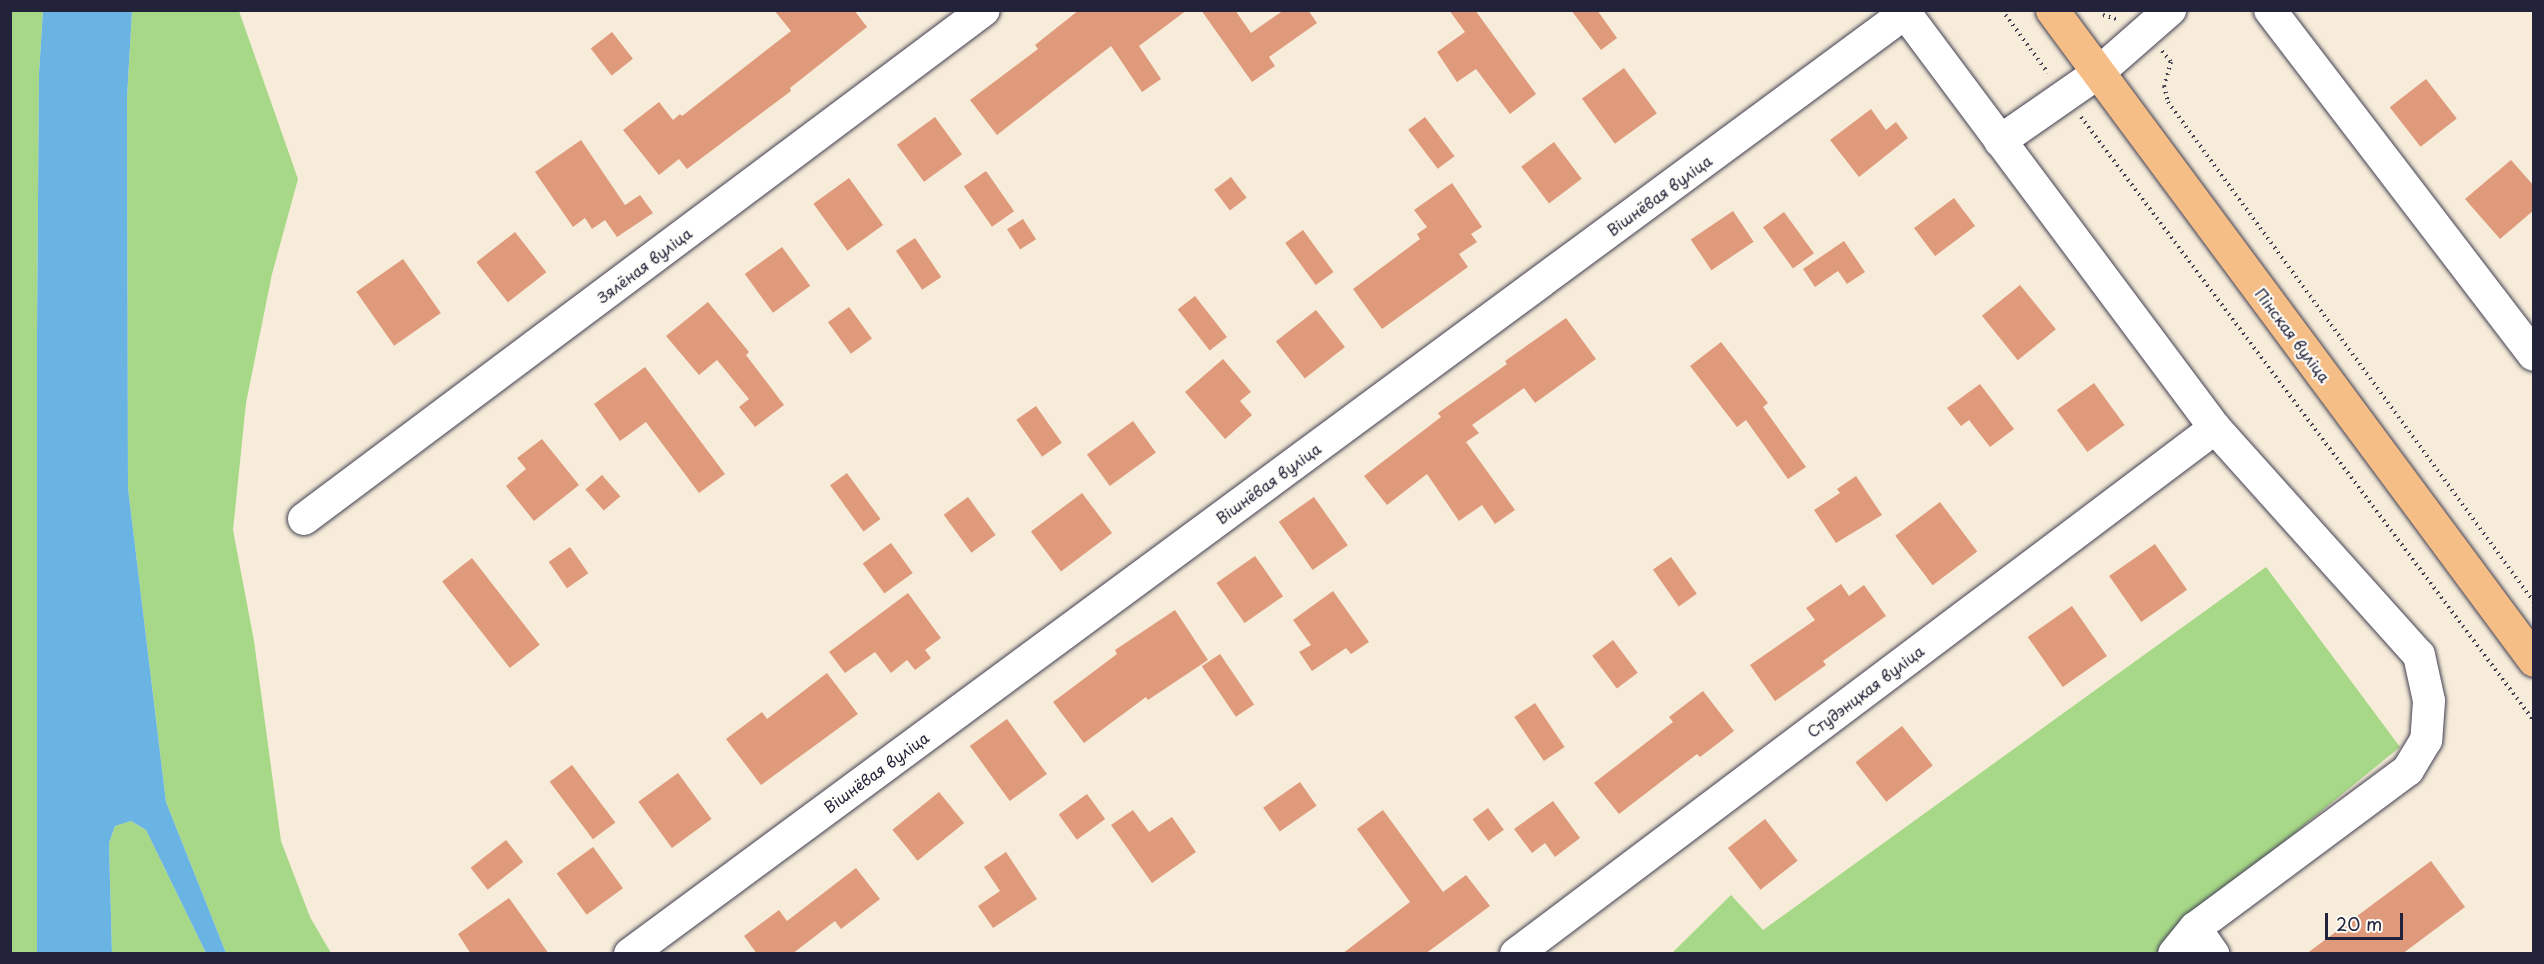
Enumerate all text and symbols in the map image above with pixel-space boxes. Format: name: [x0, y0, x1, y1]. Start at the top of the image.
street label: Вішнёвая вуліца: [1603, 151, 1715, 239]
street label: Зялёная вуліца: [593, 223, 695, 307]
street label: Пінская вуліца: [2252, 284, 2334, 386]
street label: Вішнёвая вуліца: [1212, 439, 1324, 527]
street label: Студэнцкая вуліца: [1803, 641, 1927, 741]
street label: Вішнёвая вуліца: [820, 728, 932, 816]
scale bar: [2328, 901, 2406, 939]
text: 20 m: [2336, 910, 2382, 937]

